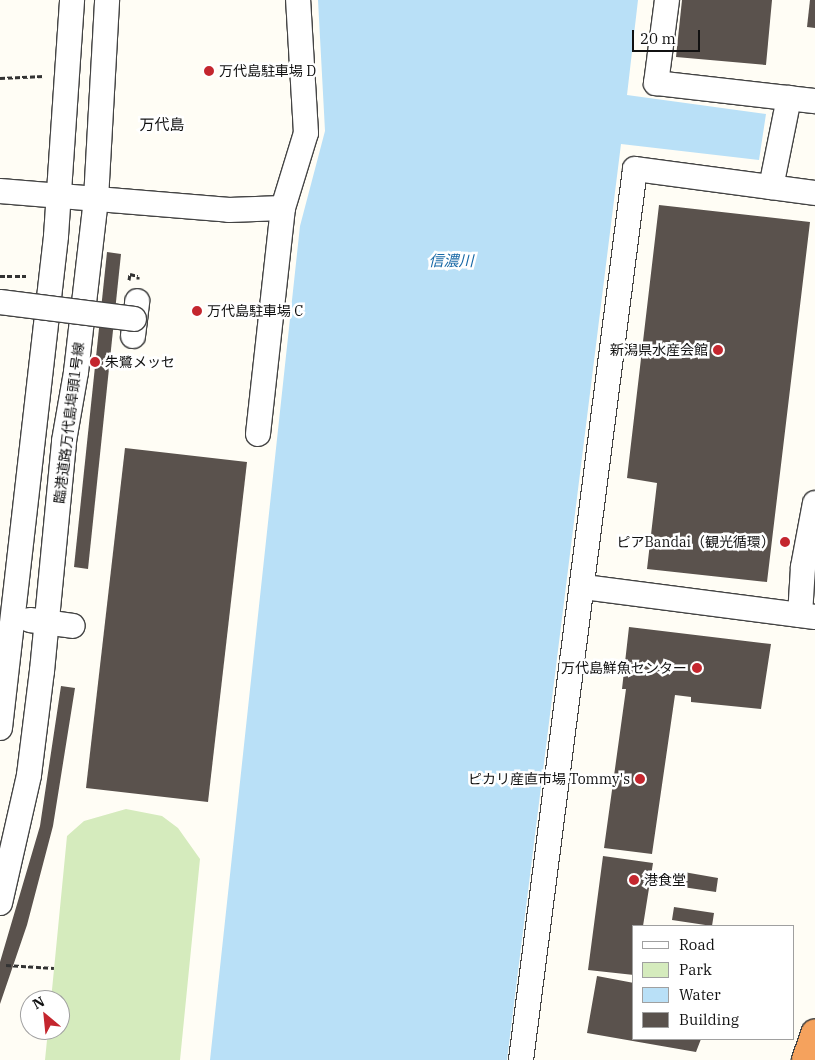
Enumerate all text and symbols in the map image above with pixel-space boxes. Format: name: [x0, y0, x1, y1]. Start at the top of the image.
scale bar: [635, 20, 702, 52]
text: 20 m: [640, 29, 676, 48]
place label: 万代島駐車場 D: [219, 63, 316, 79]
marker: 万代島駐車場 D: [203, 65, 215, 77]
district label: 万代島: [140, 116, 184, 134]
water label: 信濃川: [429, 252, 473, 270]
place label: 万代島駐車場 C: [207, 303, 303, 319]
marker: 万代島駐車場 C: [191, 305, 203, 317]
street label: 臨港道路万代島埠頭1号線: [51, 341, 87, 505]
place label: 新潟県水産会館: [610, 342, 708, 358]
marker: 新潟県水産会館: [712, 344, 724, 356]
place label: 朱鷺メッセ: [105, 354, 175, 370]
marker: 朱鷺メッセ: [89, 356, 101, 368]
place label: ピアBandai（観光循環）: [616, 534, 775, 550]
marker: ピアBandai（観光循環）: [779, 536, 791, 548]
place label: 万代島鮮魚センター: [561, 660, 687, 676]
marker: 万代島鮮魚センター: [691, 662, 703, 674]
place label: ピカリ産直市場 Tommy's: [468, 771, 630, 787]
marker: ピカリ産直市場 Tommy's: [634, 773, 646, 785]
place label: 港食堂: [644, 872, 686, 888]
marker: 港食堂: [628, 874, 640, 886]
legend: [632, 925, 795, 1040]
text: Road: [679, 935, 715, 954]
text: Park: [679, 960, 712, 979]
text: Water: [679, 985, 721, 1004]
north arrow: [20, 990, 70, 1040]
text: N: [29, 992, 48, 1013]
text: Building: [679, 1010, 739, 1029]

